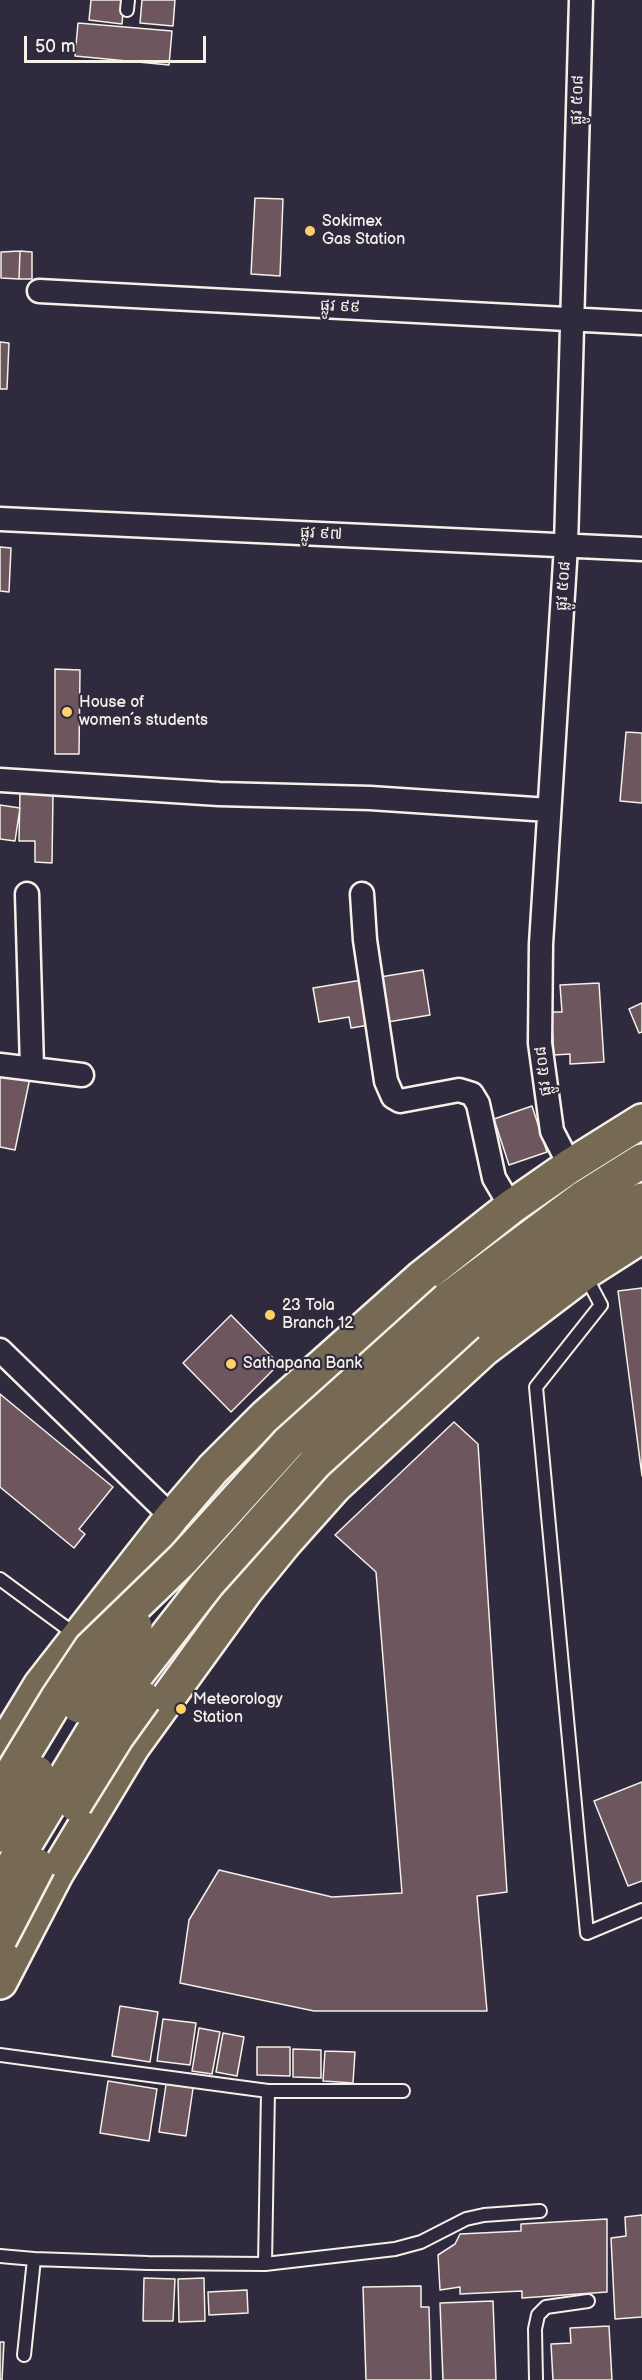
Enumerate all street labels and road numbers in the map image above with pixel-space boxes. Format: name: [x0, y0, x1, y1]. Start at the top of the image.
street label: ផ្លូវ ៥០៨: [568, 75, 588, 125]
street label: ផ្លូវ ៩៩: [320, 296, 360, 318]
street label: ផ្លូវ ៩៧: [299, 523, 343, 545]
street label: ផ្លូវ ៥០៨: [553, 560, 575, 612]
street label: ផ្លូវ ៥០៨: [531, 1045, 557, 1097]

